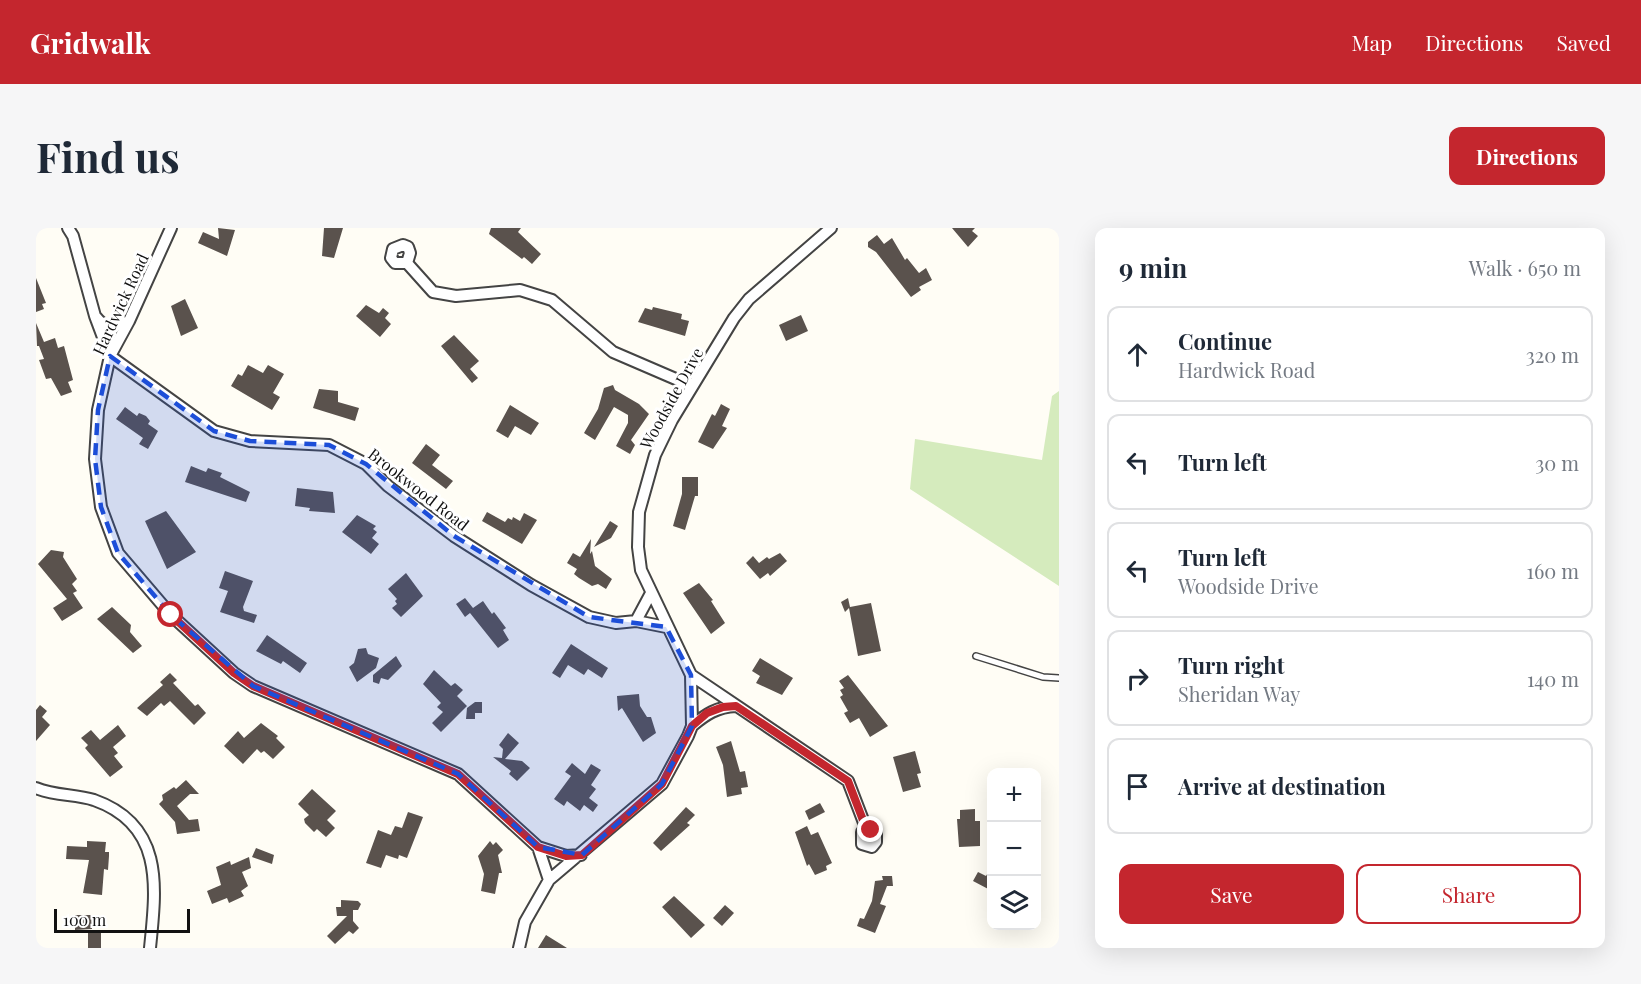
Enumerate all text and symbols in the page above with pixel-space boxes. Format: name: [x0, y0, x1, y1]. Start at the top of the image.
text: Gridwalk: [30, 24, 151, 61]
text: Map: [1351, 28, 1392, 56]
text: Directions: [1425, 28, 1523, 56]
text: Saved: [1556, 28, 1611, 56]
button: Directions: [1449, 127, 1605, 185]
text: Find us: [36, 128, 180, 184]
street label: Hardwick Road: [87, 250, 153, 358]
text: 9 min: [1119, 250, 1187, 285]
text: Walk · 650 m: [1469, 254, 1581, 281]
text: Continue: [1178, 326, 1272, 356]
icon: ahead: [1121, 338, 1154, 371]
text: 320 m: [1526, 341, 1579, 368]
street label: Woodside Drive: [634, 344, 707, 453]
text: Hardwick Road: [1178, 356, 1315, 383]
street label: Brookwood Road: [364, 443, 474, 535]
icon: left: [1121, 446, 1154, 479]
text: Turn left: [1178, 447, 1267, 477]
text: 30 m: [1535, 449, 1579, 476]
text: Turn left: [1178, 542, 1267, 572]
icon: left: [1121, 554, 1154, 587]
text: 160 m: [1527, 557, 1579, 584]
text: Woodside Drive: [1178, 572, 1319, 599]
route start: [157, 601, 183, 627]
text: Turn right: [1178, 650, 1284, 680]
icon: right: [1121, 662, 1154, 695]
text: 140 m: [1527, 665, 1579, 692]
text: Sheridan Way: [1178, 680, 1300, 707]
map controls: [987, 768, 1041, 930]
button: +: [987, 768, 1041, 822]
icon: arrive: [1121, 770, 1154, 803]
text: Arrive at destination: [1178, 771, 1386, 801]
route end: [857, 816, 883, 842]
button: −: [987, 822, 1041, 876]
button: Save: [1119, 864, 1344, 924]
button: Share: [1356, 864, 1581, 924]
button: layers: [987, 876, 1041, 930]
scale bar: [54, 906, 190, 934]
text: 100 m: [63, 909, 106, 930]

